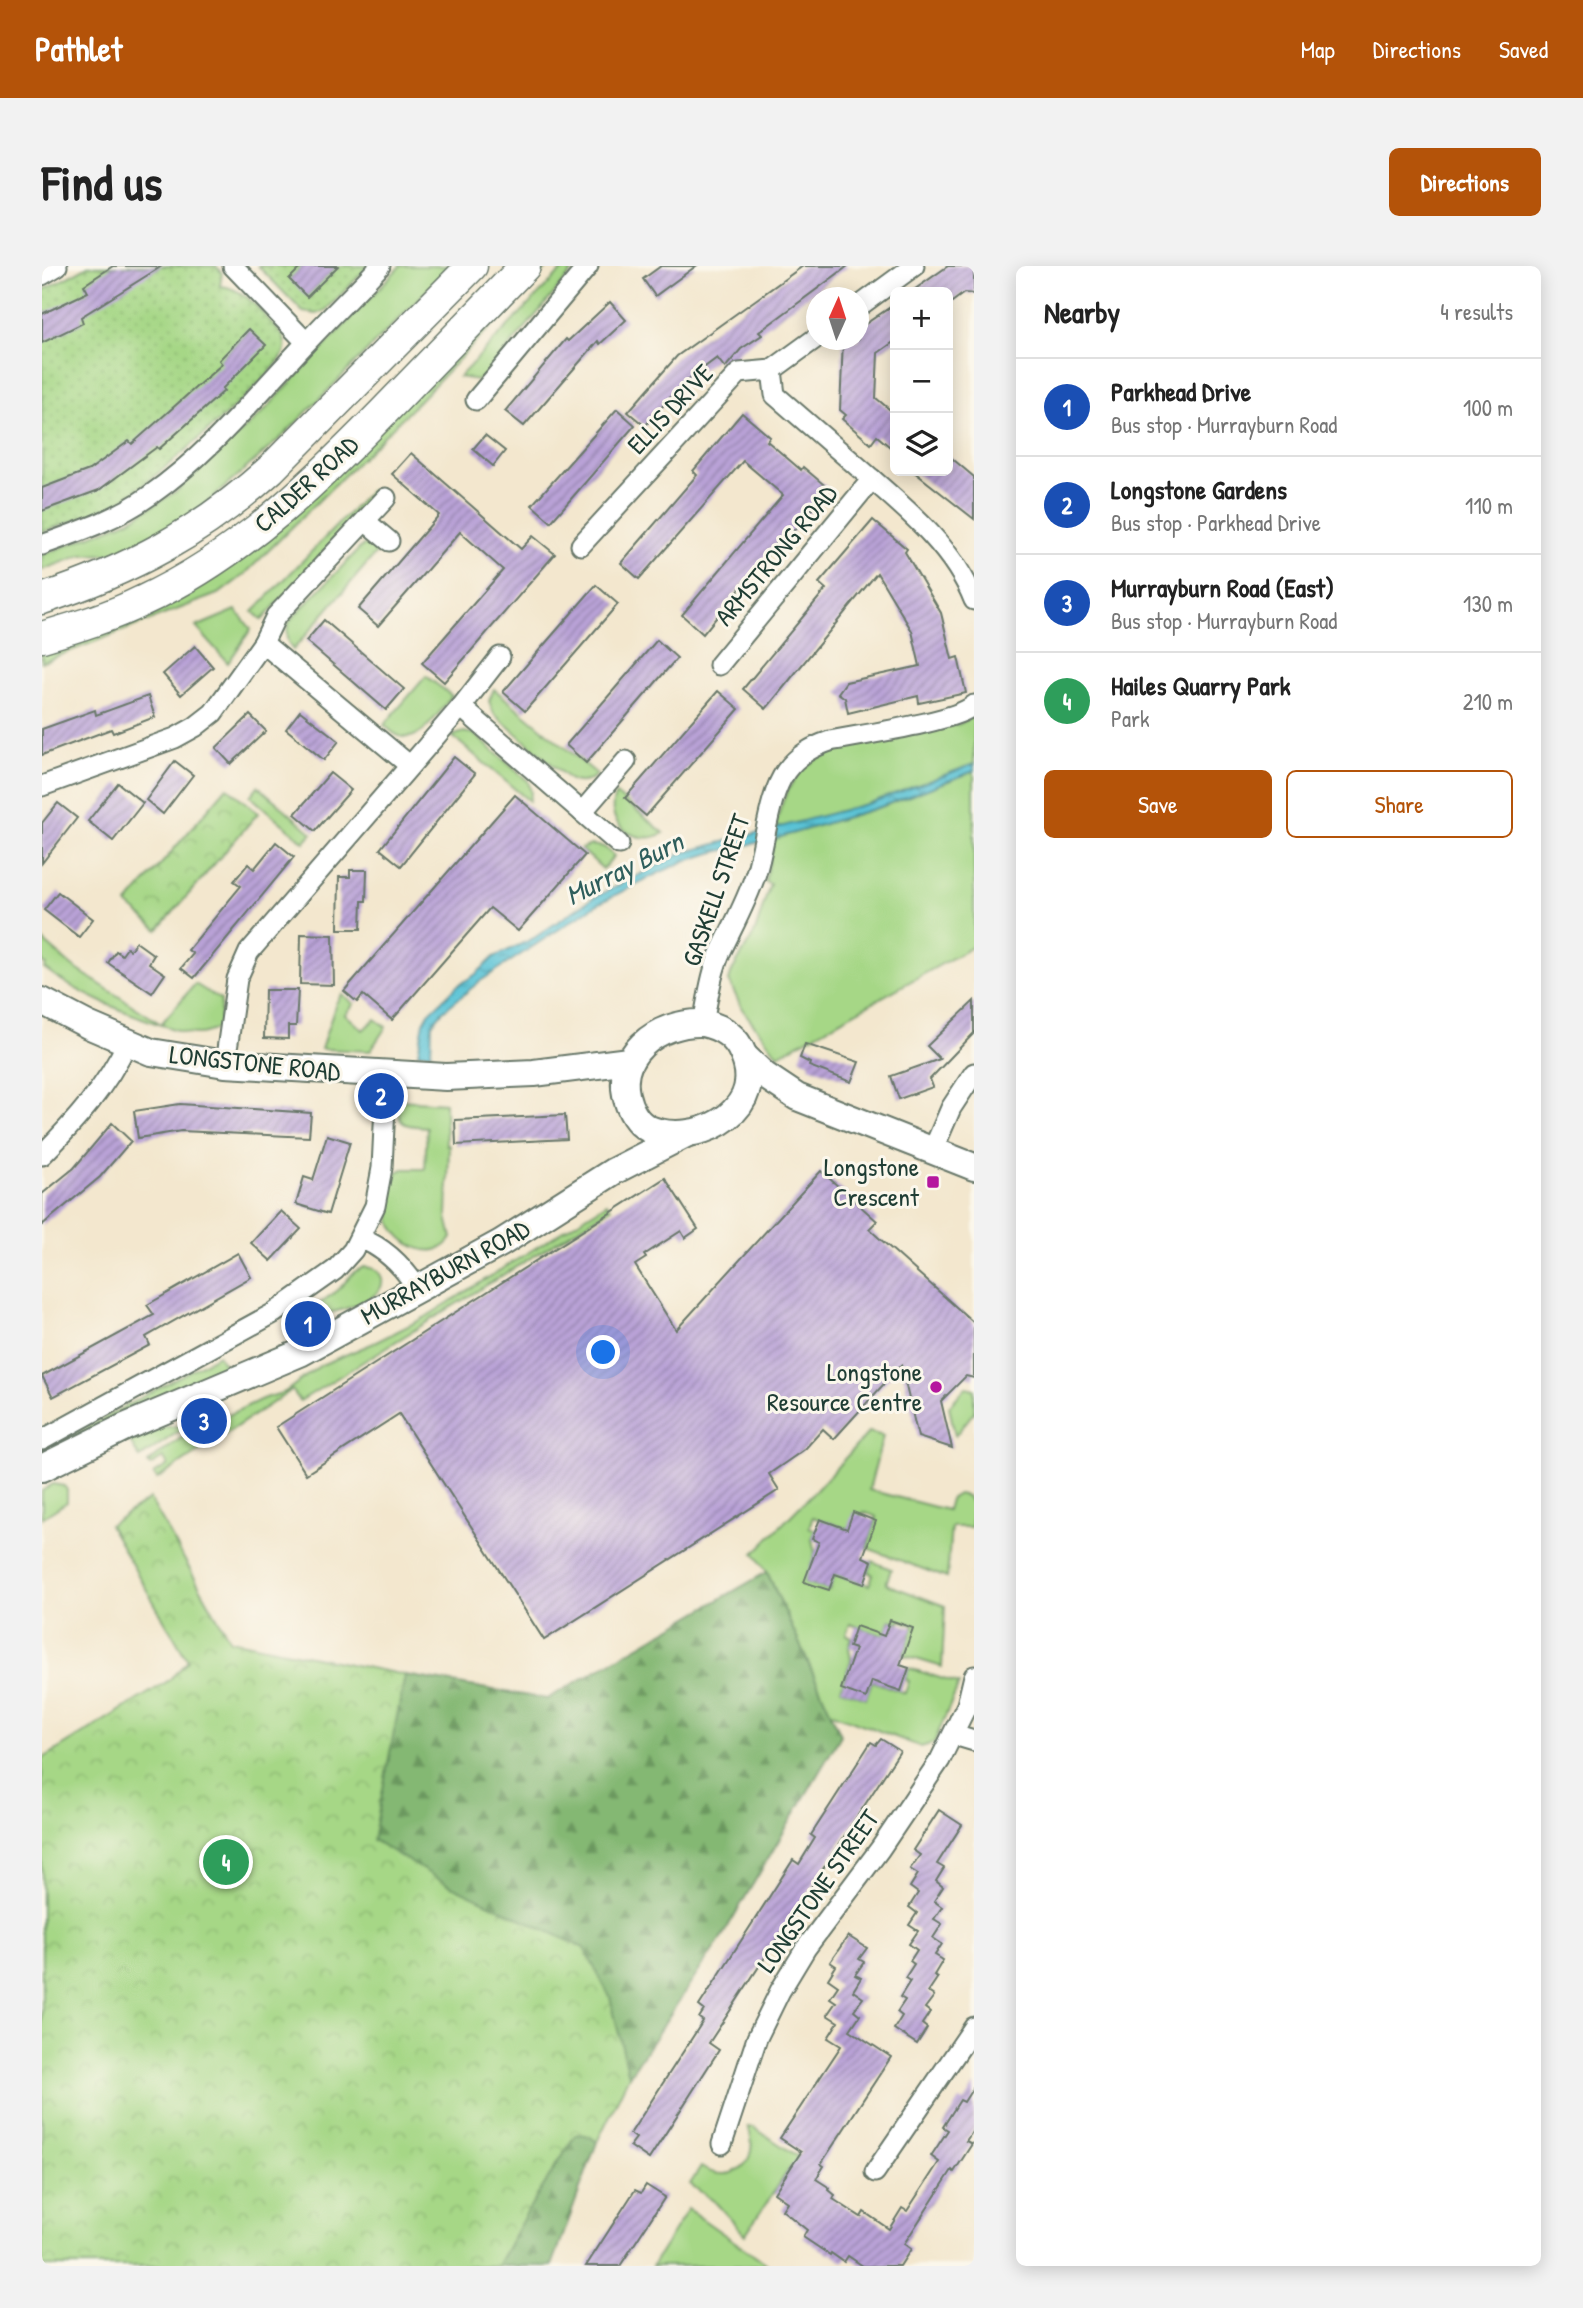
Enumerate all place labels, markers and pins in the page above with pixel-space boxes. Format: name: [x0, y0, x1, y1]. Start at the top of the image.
pin: 2: [358, 1070, 404, 1122]
place label: Longstone Crescent: [824, 1149, 920, 1214]
marker: Longstone Crescent: [925, 1174, 941, 1190]
pin: 1: [285, 1298, 331, 1350]
place label: Longstone Resource Centre: [767, 1354, 922, 1419]
marker: Longstone Resource Centre: [928, 1379, 944, 1395]
pin: 3: [181, 1395, 227, 1447]
pin: 4: [203, 1836, 249, 1888]

